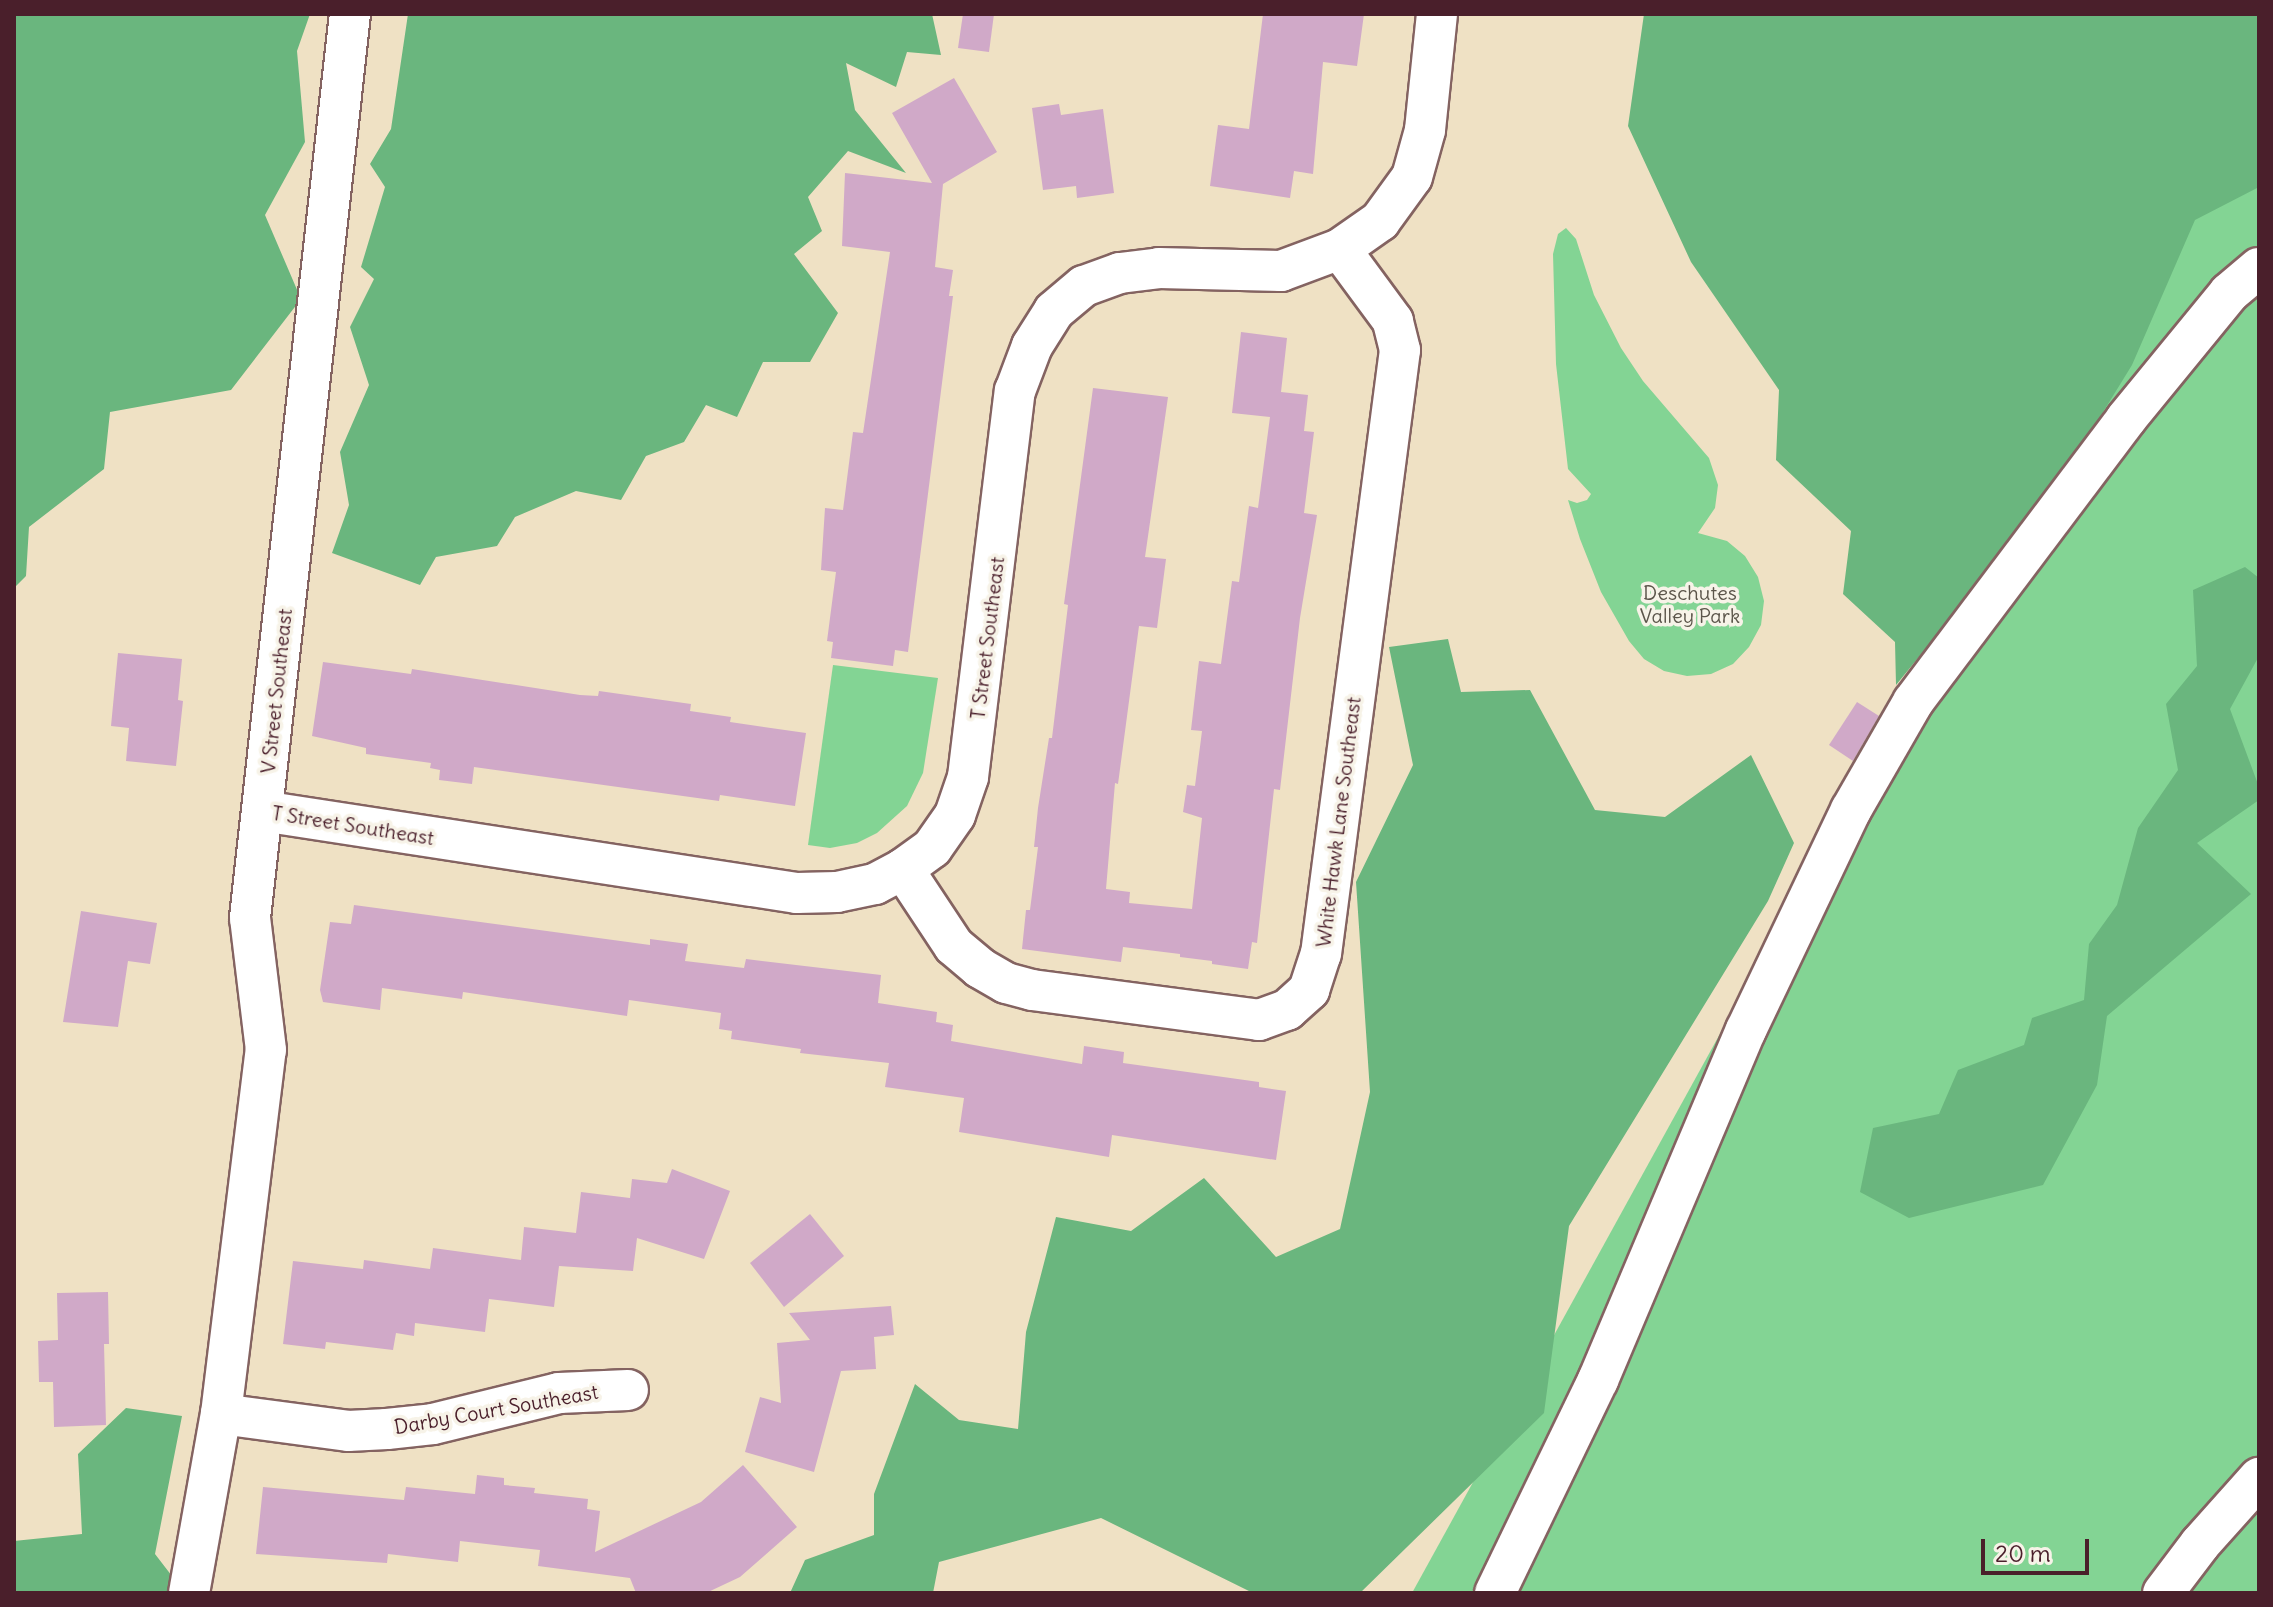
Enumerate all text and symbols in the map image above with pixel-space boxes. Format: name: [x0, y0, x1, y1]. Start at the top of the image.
street label: T Street Southeast: [965, 555, 1009, 721]
park label: Deschutes Valley Park: [1640, 580, 1740, 627]
street label: V Street Southeast: [255, 607, 297, 775]
street label: White Hawk Lane Southeast: [1311, 695, 1365, 949]
street label: T Street Southeast: [270, 800, 436, 850]
street label: Darby Court Southeast: [392, 1379, 600, 1439]
scale bar: [1985, 1523, 2093, 1573]
text: 20 m: [1995, 1538, 2051, 1568]

